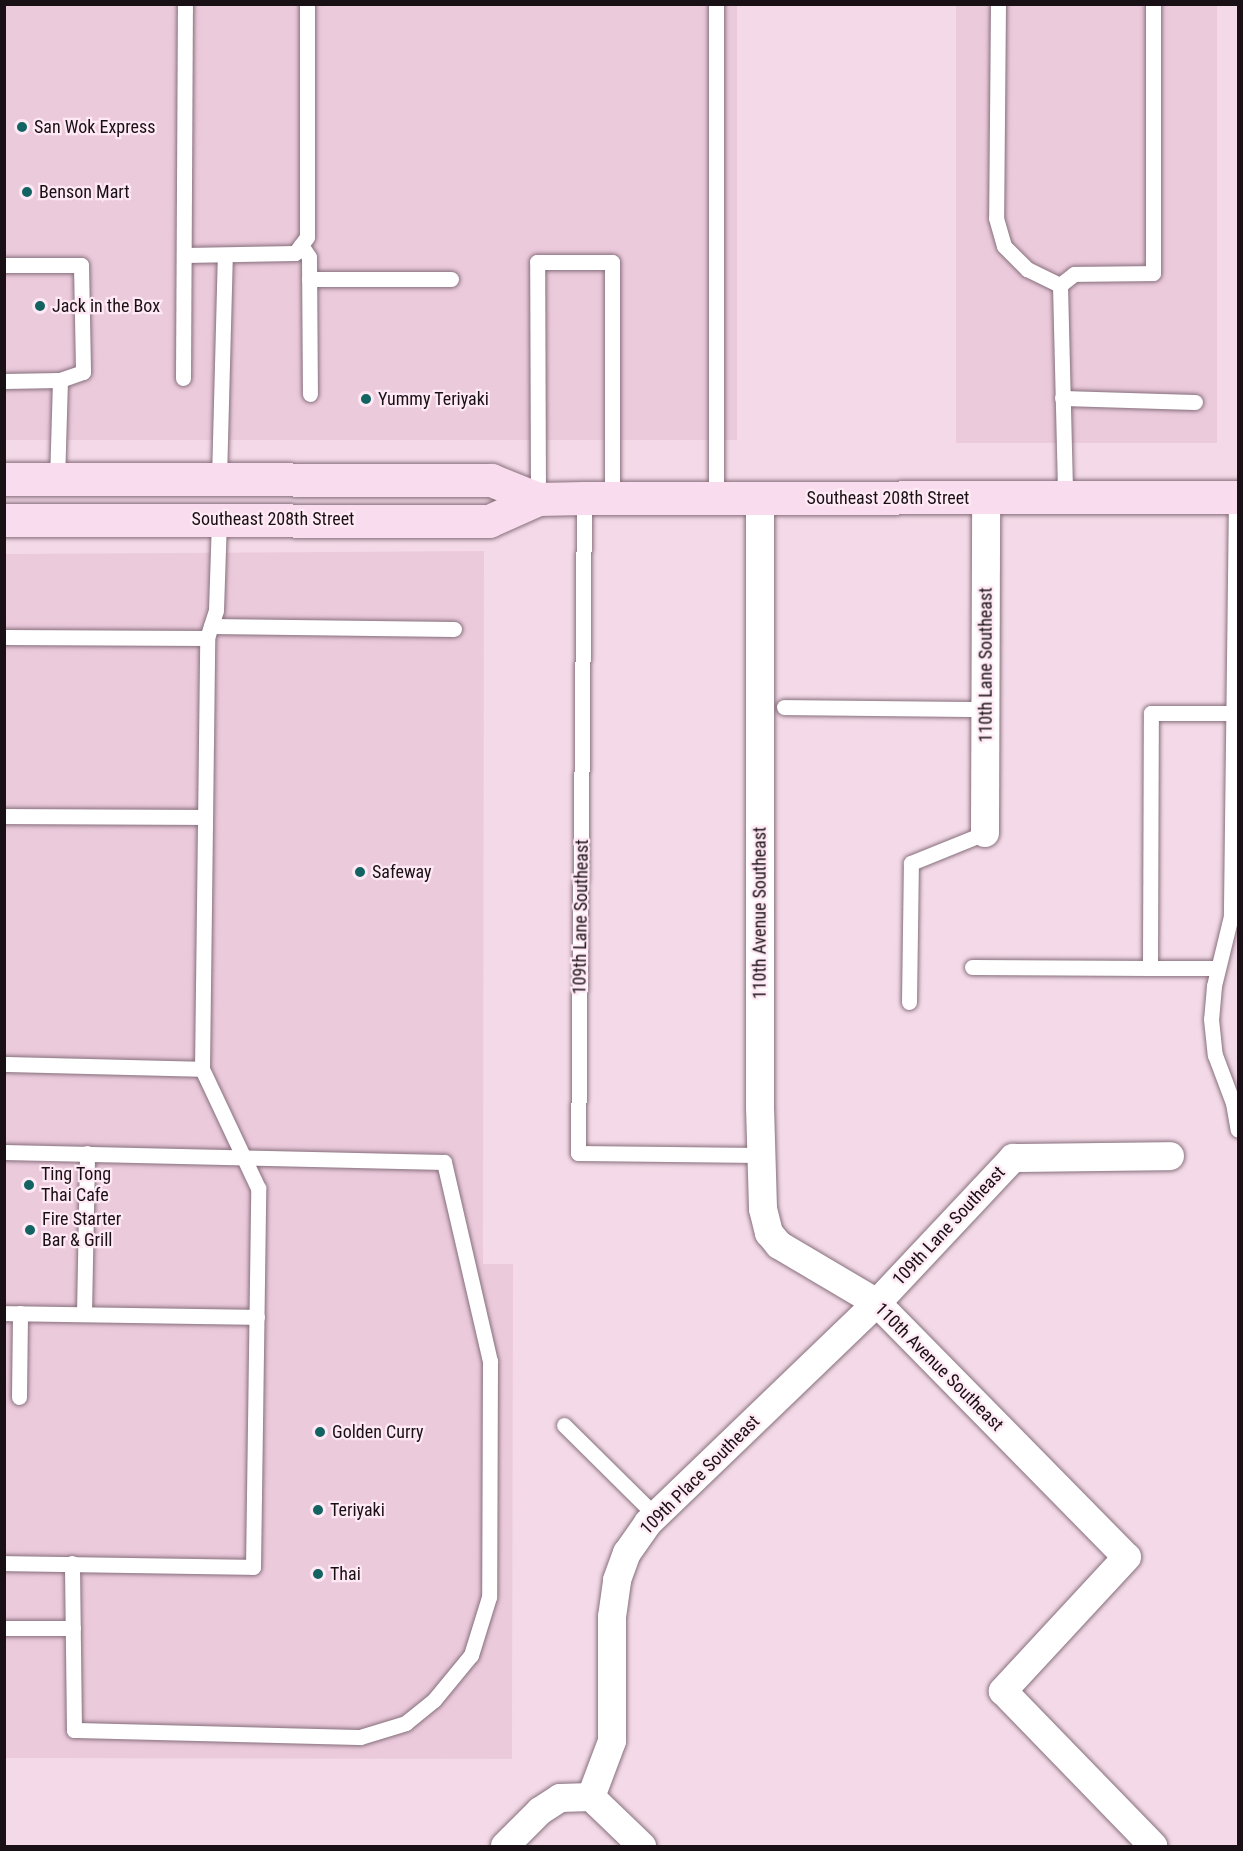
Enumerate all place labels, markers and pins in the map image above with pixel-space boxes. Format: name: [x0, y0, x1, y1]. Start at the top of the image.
place label: San Wok Express: [34, 116, 155, 138]
marker: San Wok Express: [15, 120, 29, 134]
place label: Benson Mart: [39, 181, 130, 203]
marker: Benson Mart: [20, 185, 34, 199]
place label: Jack in the Box: [52, 295, 160, 317]
marker: Jack in the Box: [33, 299, 47, 313]
place label: Yummy Teriyaki: [378, 388, 489, 410]
marker: Yummy Teriyaki: [359, 392, 373, 406]
place label: Safeway: [372, 861, 432, 883]
marker: Safeway: [353, 865, 367, 879]
place label: Ting Tong Thai Cafe: [41, 1164, 111, 1206]
marker: Ting Tong Thai Cafe: [22, 1178, 36, 1192]
place label: Fire Starter Bar & Grill: [42, 1209, 121, 1252]
marker: Fire Starter Bar & Grill: [23, 1223, 37, 1237]
place label: Golden Curry: [332, 1421, 424, 1443]
marker: Golden Curry: [313, 1425, 327, 1439]
place label: Teriyaki: [330, 1499, 385, 1521]
marker: Teriyaki: [311, 1503, 325, 1517]
place label: Thai: [330, 1563, 361, 1585]
marker: Thai: [311, 1567, 325, 1581]

